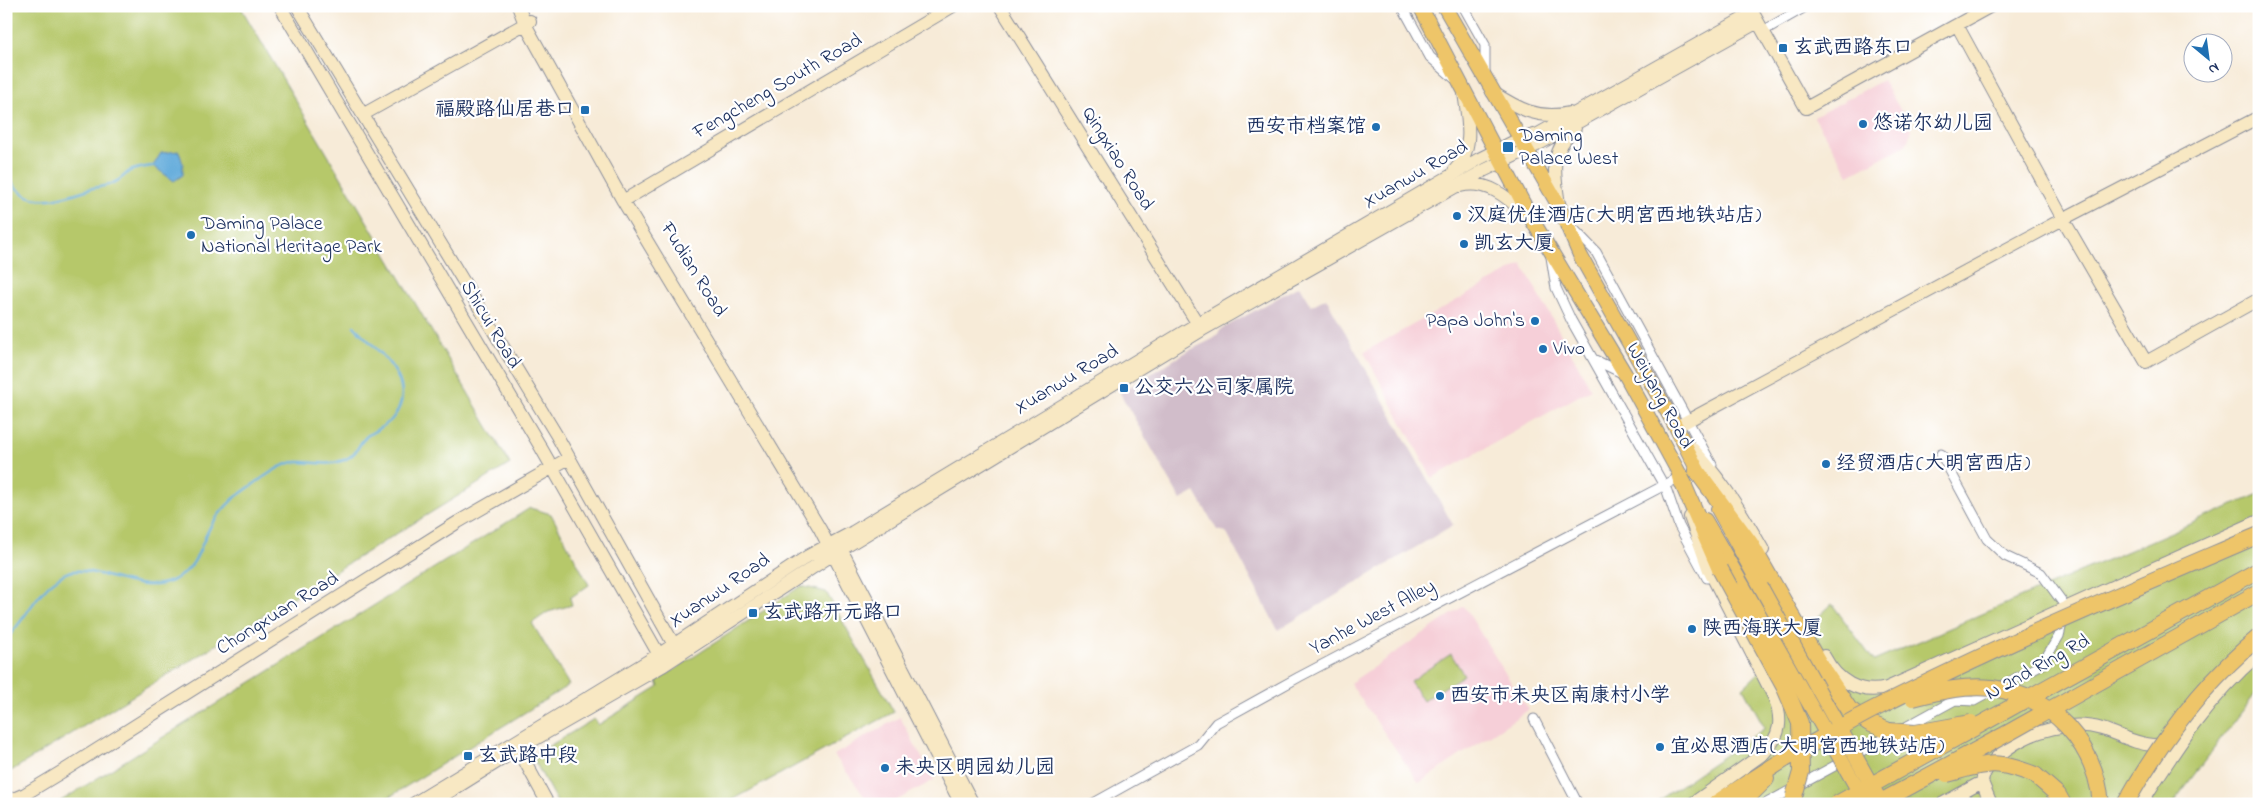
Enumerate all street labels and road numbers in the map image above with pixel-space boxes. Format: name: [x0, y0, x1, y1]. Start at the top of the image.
street label: Fengcheng South Road: [687, 27, 869, 149]
street label: Qingxiao Road: [1073, 101, 1160, 217]
street label: Xuanwu Road: [1358, 133, 1474, 217]
street label: Fudian Road: [652, 216, 734, 323]
street label: Shicui Road: [452, 275, 528, 375]
street label: Xuanwu Road: [1010, 338, 1124, 422]
street label: Weiyang Road: [1617, 338, 1700, 455]
street label: Xuanwu Road: [664, 546, 776, 636]
street label: Chongxuan Road: [211, 565, 345, 664]
street label: Yanhe West Alley: [1305, 573, 1441, 663]
street label: N 2nd Ring Rd: [1981, 627, 2096, 710]

